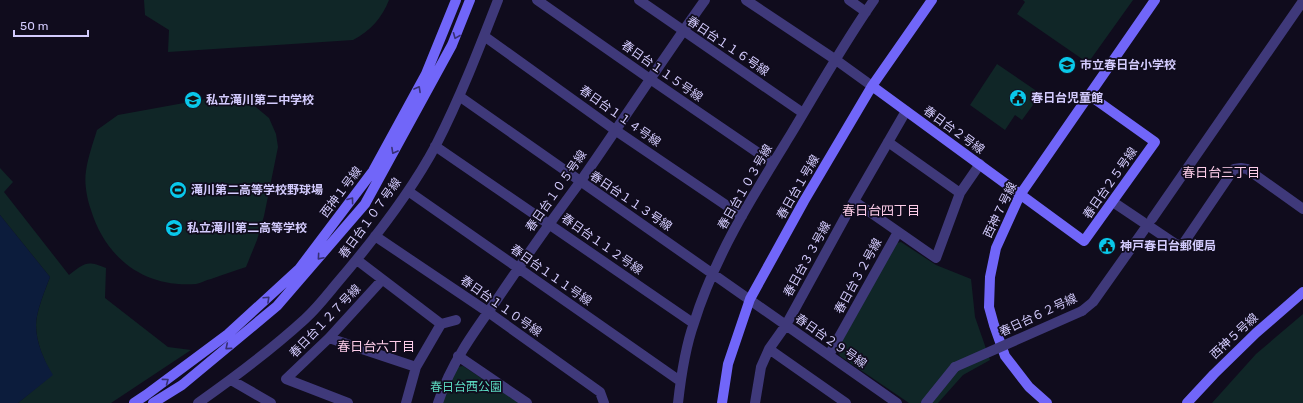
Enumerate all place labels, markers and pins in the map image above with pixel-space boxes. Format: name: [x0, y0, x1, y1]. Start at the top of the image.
school or university icon: 市立春日台小学校: [1057, 55, 1077, 75]
place label: 市立春日台小学校: [1080, 58, 1176, 72]
public building icon: 春日台児童館: [1008, 88, 1028, 108]
school or university icon: 私立滝川第二中学校: [183, 90, 203, 110]
place label: 春日台児童館: [1031, 91, 1103, 105]
place label: 私立滝川第二中学校: [206, 93, 314, 107]
sports icon: 滝川第二高等学校野球場: [168, 180, 188, 200]
place label: 滝川第二高等学校野球場: [191, 183, 323, 197]
school or university icon: 私立滝川第二高等学校: [164, 218, 184, 238]
place label: 私立滝川第二高等学校: [187, 221, 307, 235]
public building icon: 神戸春日台郵便局: [1097, 236, 1117, 256]
place label: 神戸春日台郵便局: [1120, 239, 1216, 253]

